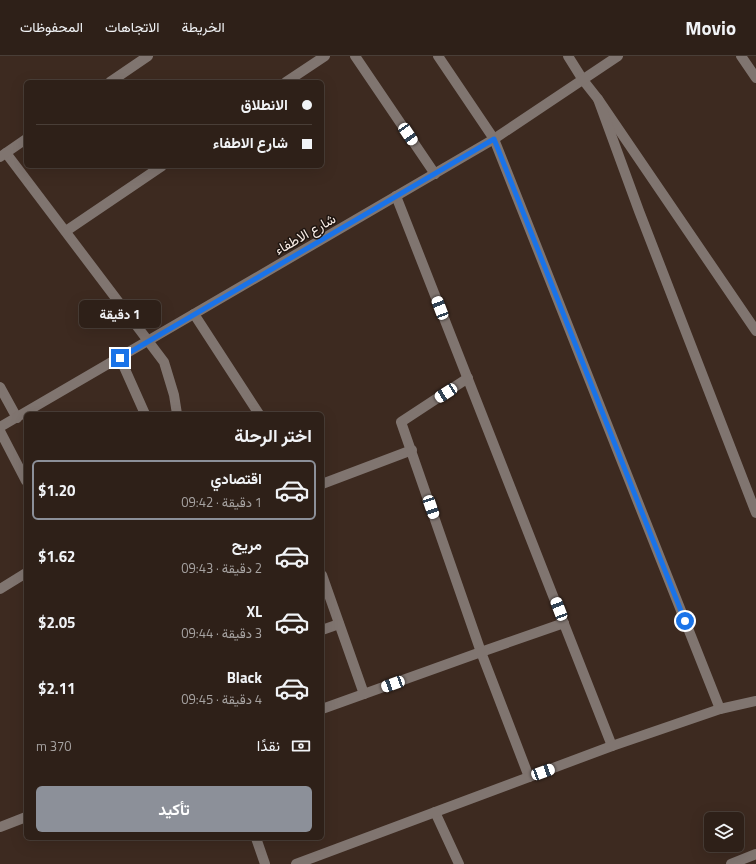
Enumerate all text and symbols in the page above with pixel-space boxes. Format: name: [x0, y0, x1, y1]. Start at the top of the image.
text: Movio: [685, 13, 736, 42]
text: المحفوظات: [20, 16, 83, 37]
text: الاتجاهات: [105, 16, 159, 37]
text: الخريطة: [181, 16, 225, 37]
text: الانطلاق: [241, 93, 288, 116]
car: [396, 121, 420, 147]
text: شارع الاطفاء: [213, 131, 288, 154]
street label: شارع الاطفاء: [270, 208, 340, 260]
car: [430, 295, 450, 321]
callout: 1 دقيقة: [79, 300, 161, 328]
text: 1 دقيقة: [100, 304, 140, 324]
route end: [111, 349, 129, 367]
car: [433, 381, 459, 405]
text: اختر الرحلة: [234, 422, 312, 449]
text: اقتصادي: [210, 467, 262, 490]
icon: car: [274, 472, 310, 508]
text: $1.20: [38, 479, 75, 502]
text: 1 دقيقة · 09:42: [181, 492, 262, 512]
car: [421, 494, 441, 520]
text: مريح: [232, 533, 262, 556]
icon: car: [274, 538, 310, 574]
text: $1.62: [38, 545, 75, 568]
text: 2 دقيقة · 09:43: [181, 558, 262, 578]
car: [549, 596, 569, 622]
text: XL: [246, 600, 262, 623]
icon: car: [274, 604, 310, 640]
text: $2.05: [38, 611, 75, 634]
route start: [676, 612, 694, 630]
text: 3 دقيقة · 09:44: [181, 623, 262, 643]
text: Black: [227, 666, 262, 689]
icon: car: [274, 670, 310, 706]
car: [380, 674, 406, 694]
text: $2.11: [38, 677, 75, 700]
text: 4 دقيقة · 09:45: [181, 689, 262, 709]
text: نقدًا: [257, 734, 280, 757]
icon: cash: [290, 735, 312, 757]
text: 370 m: [36, 736, 72, 756]
car: [530, 762, 556, 782]
button: تأكيد: [36, 786, 312, 832]
map controls: [704, 812, 744, 852]
button: layers: [704, 812, 744, 852]

